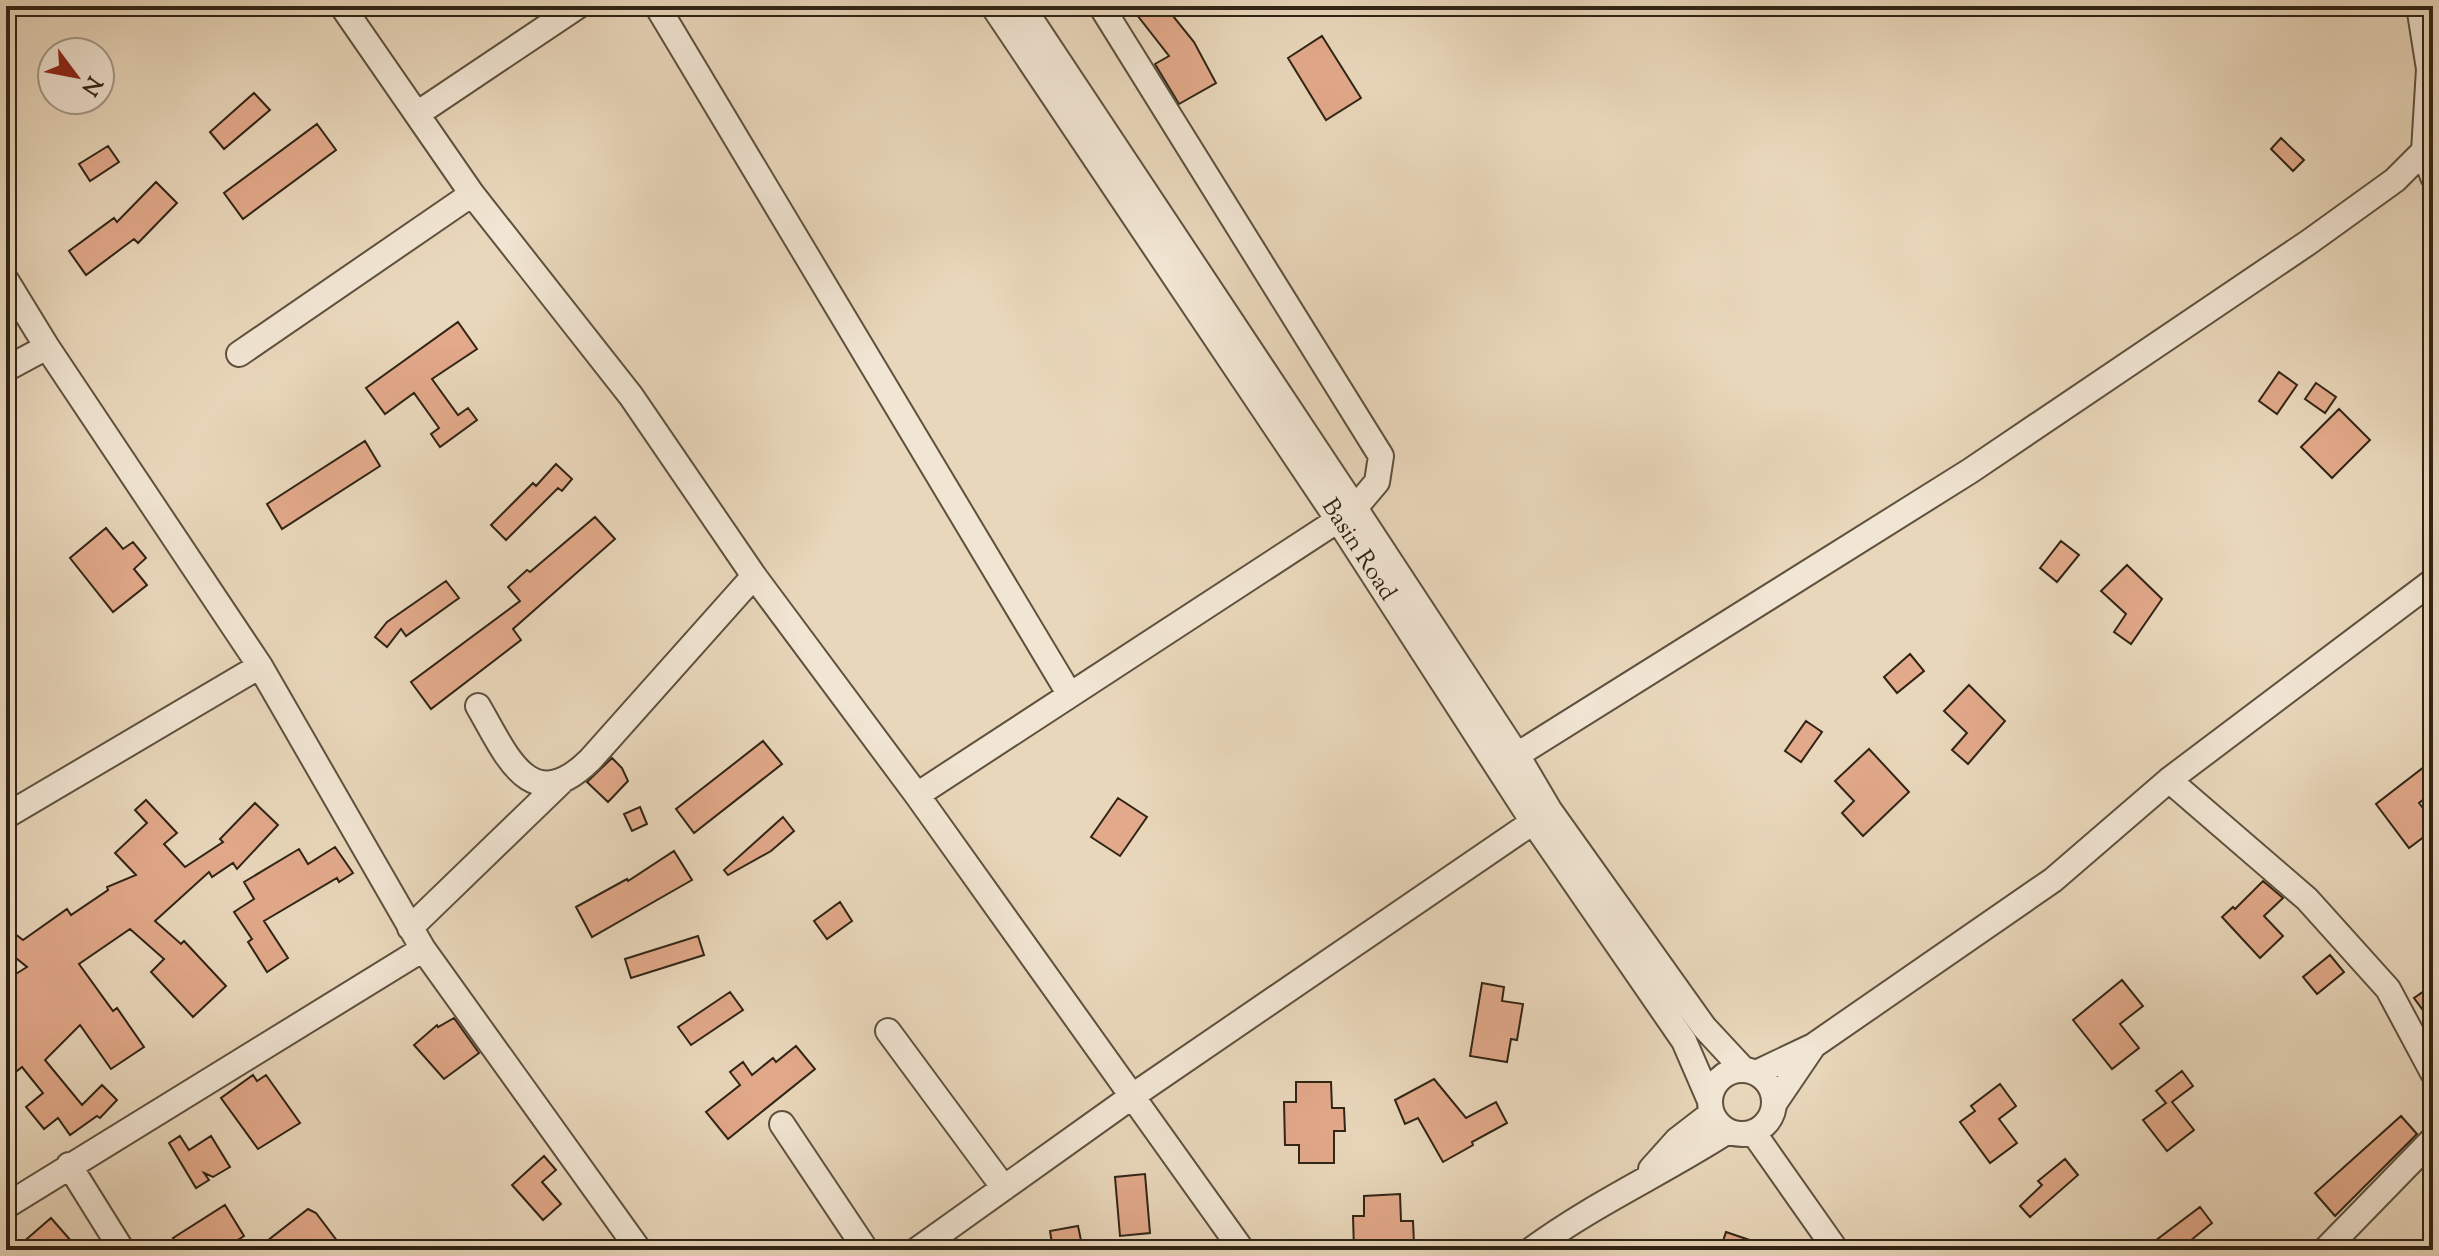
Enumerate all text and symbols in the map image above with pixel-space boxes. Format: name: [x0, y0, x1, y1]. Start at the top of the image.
north arrow: [36, 36, 116, 116]
text: N: [72, 69, 109, 101]
street label: Basin Road: [1312, 492, 1404, 608]

